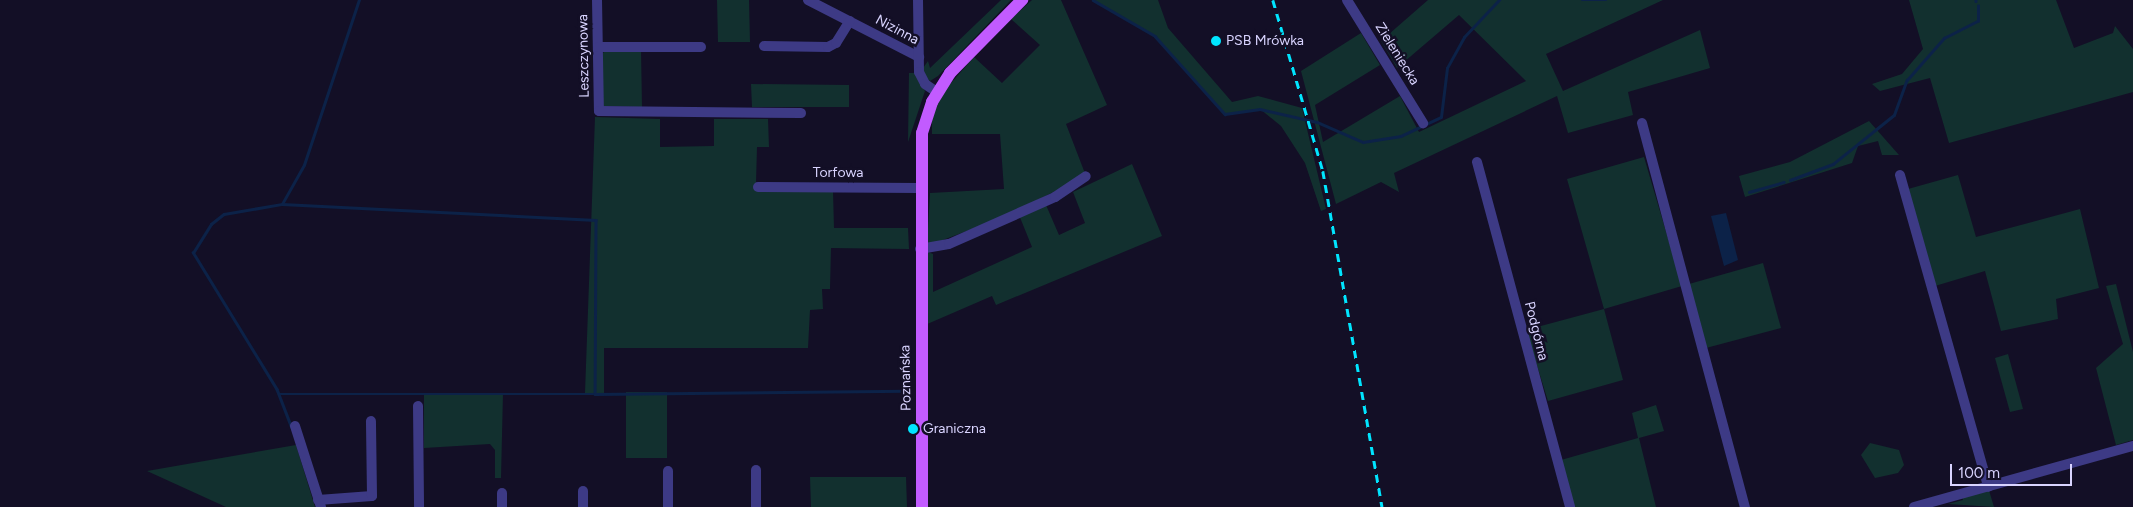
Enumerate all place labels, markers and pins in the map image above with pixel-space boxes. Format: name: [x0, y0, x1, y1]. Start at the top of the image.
place label: PSB Mrówka: [1226, 33, 1304, 49]
marker: PSB Mrówka: [1210, 35, 1222, 47]
place label: Graniczna: [923, 421, 986, 437]
marker: Graniczna: [907, 423, 919, 435]

